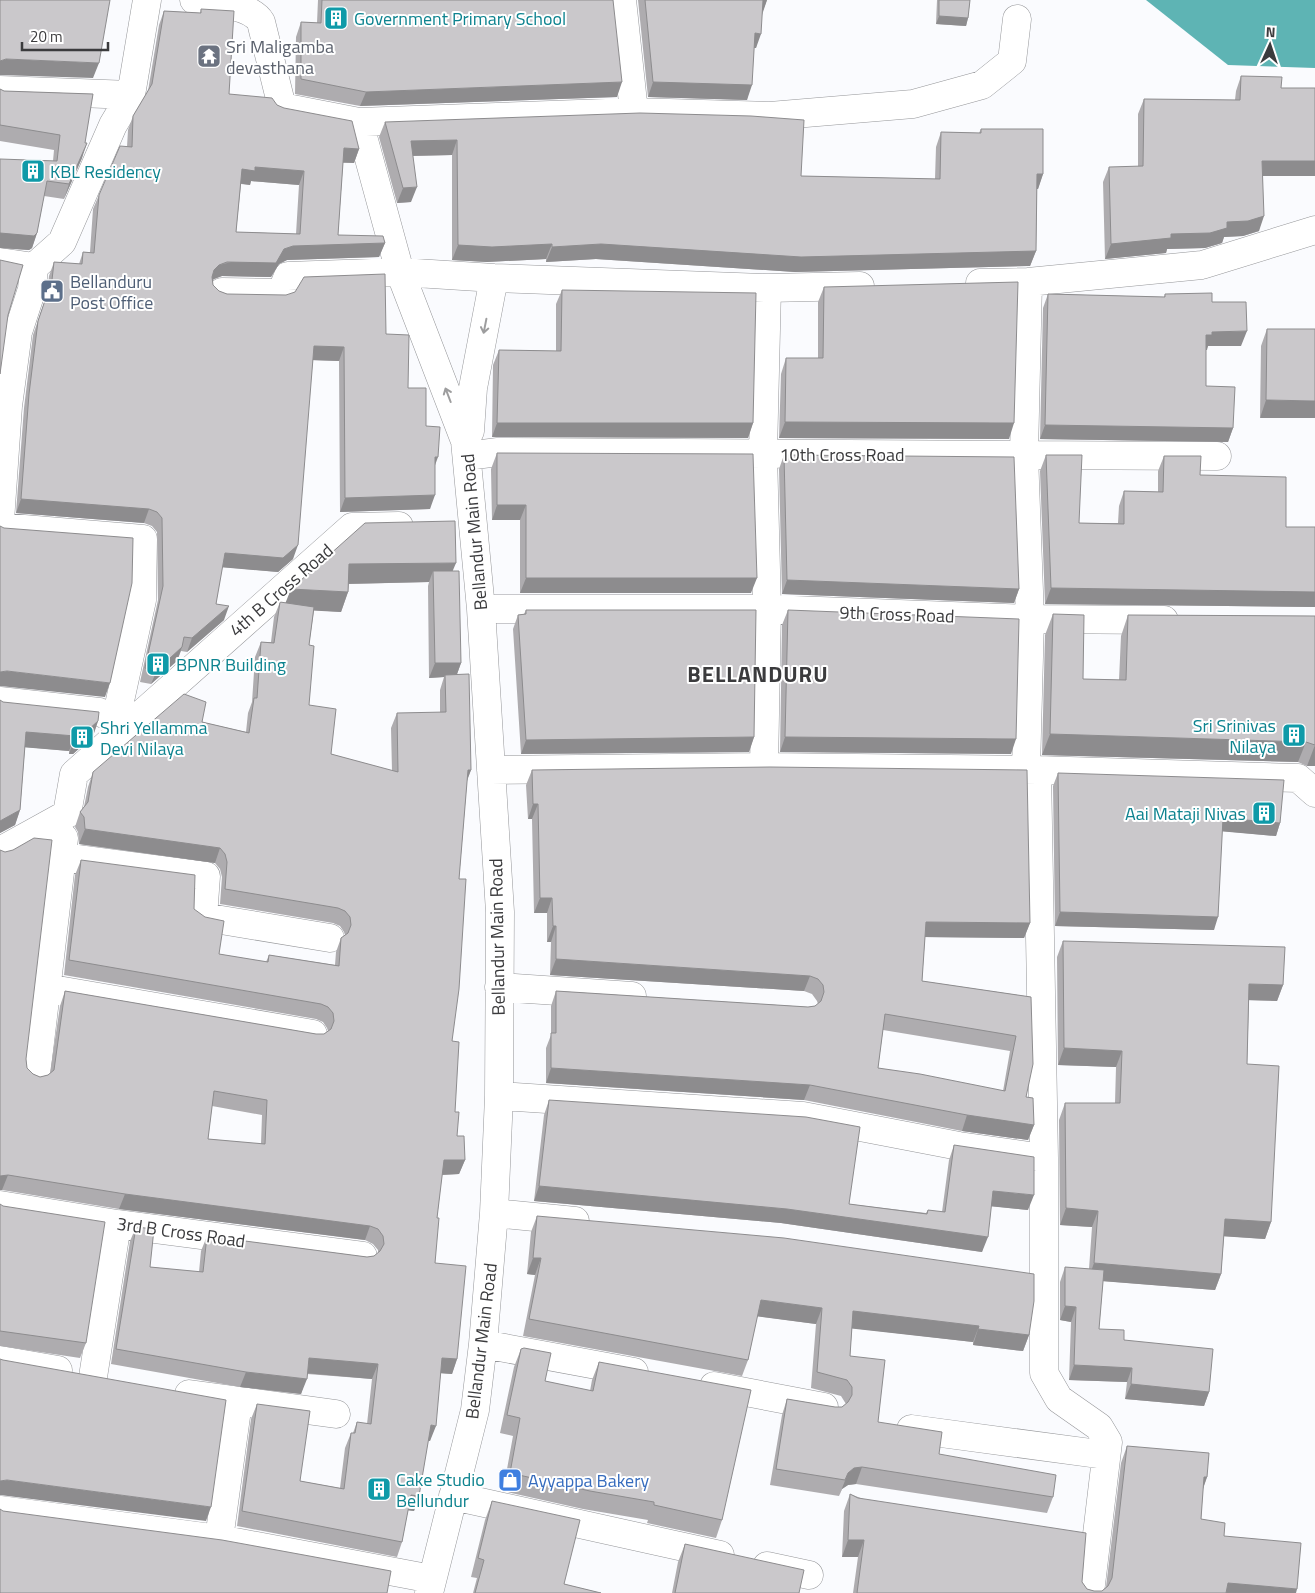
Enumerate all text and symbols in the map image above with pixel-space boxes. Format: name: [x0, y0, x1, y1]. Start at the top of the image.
building icon: Government Primary School: [323, 5, 349, 31]
place label: Government Primary School: [354, 5, 566, 32]
scale bar: [22, 20, 109, 52]
north arrow: [1245, 20, 1295, 70]
text: N: [1265, 21, 1276, 42]
text: 20 m: [30, 25, 63, 48]
place label: Sri Maligamba devasthana: [226, 33, 334, 81]
temple icon: Sri Maligamba devasthana: [196, 43, 222, 69]
building icon: KBL Residency: [20, 158, 46, 184]
place label: KBL Residency: [50, 158, 161, 185]
place label: Bellanduru Post Office: [70, 268, 153, 316]
public building icon: Bellanduru Post Office: [39, 278, 65, 304]
one-way arrow: [480, 317, 489, 333]
one-way arrow: [443, 388, 452, 403]
street label: 10th Cross Road: [779, 441, 905, 468]
street label: Bellandur Main Road: [454, 453, 494, 611]
street label: 4th B Cross Road: [223, 537, 339, 643]
street label: 9th Cross Road: [839, 599, 955, 629]
building icon: BPNR Building: [145, 651, 171, 677]
place label: BPNR Building: [176, 651, 286, 678]
district label: BELLANDURU: [687, 657, 829, 691]
place label: Sri Srinivas Nilaya: [1193, 712, 1276, 760]
place label: Shri Yellamma Devi Nilaya: [100, 714, 208, 762]
building icon: Sri Srinivas Nilaya: [1281, 722, 1307, 748]
building icon: Shri Yellamma Devi Nilaya: [69, 724, 95, 750]
place label: Aai Mataji Nivas: [1125, 800, 1246, 827]
building icon: Aai Mataji Nivas: [1251, 800, 1277, 826]
street label: Bellandur Main Road: [482, 858, 512, 1016]
street label: 3rd B Cross Road: [115, 1210, 247, 1254]
street label: Bellandur Main Road: [458, 1261, 504, 1421]
place label: Cake Studio Bellundur: [396, 1466, 485, 1514]
shop icon: Ayyappa Bakery: [497, 1467, 523, 1493]
place label: Ayyappa Bakery: [528, 1467, 649, 1494]
building icon: Cake Studio Bellundur: [366, 1476, 392, 1502]

